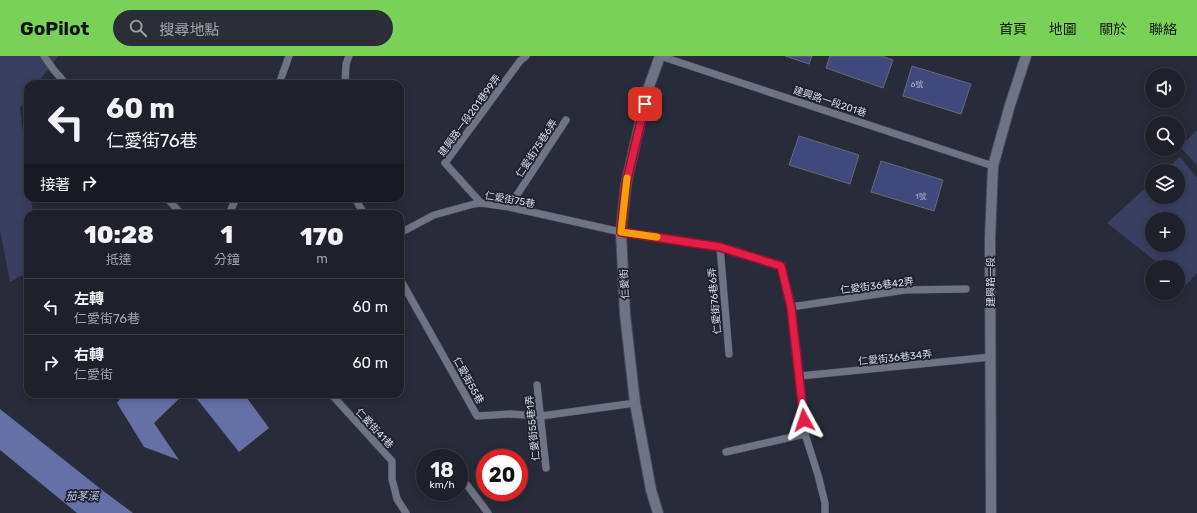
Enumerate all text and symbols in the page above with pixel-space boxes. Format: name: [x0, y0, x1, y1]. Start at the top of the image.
search box: [113, 10, 393, 46]
text: GoPilot: [20, 17, 89, 40]
icon: search: [127, 17, 149, 39]
text: 搜尋地點: [159, 21, 219, 39]
text: 首頁: [999, 21, 1027, 38]
text: 地圖: [1049, 21, 1077, 38]
text: 關於: [1099, 21, 1127, 38]
text: 聯絡: [1149, 21, 1177, 38]
map controls: [1145, 68, 1185, 300]
button: sound: [1145, 68, 1185, 108]
street label: 建興路一段201巷99弄: [436, 72, 504, 159]
house number: 6號: [911, 80, 923, 89]
street label: 建興路一段201巷: [791, 84, 868, 119]
pin: [628, 87, 662, 121]
text: 60 m: [106, 92, 175, 125]
icon: arrive: [634, 93, 656, 115]
icon: left: [40, 96, 92, 148]
button: search: [1145, 116, 1185, 156]
street label: 仁愛街75巷6弄: [514, 117, 560, 180]
text: 仁愛街76巷: [106, 130, 198, 152]
button: layers: [1145, 164, 1185, 204]
icon: right: [78, 172, 100, 194]
text: 接著: [40, 176, 70, 194]
street label: 仁愛街75巷: [484, 190, 536, 210]
house number: 1號: [915, 192, 927, 201]
button: +: [1145, 212, 1185, 252]
text: 10:28: [84, 221, 154, 249]
text: 1: [221, 221, 233, 249]
text: 170: [300, 223, 344, 251]
text: m: [316, 251, 328, 266]
text: 抵達: [106, 252, 132, 267]
text: 分鐘: [214, 252, 240, 267]
street label: 建興路一段: [985, 257, 997, 307]
button: −: [1145, 260, 1185, 300]
street label: 仁愛街76巷6弄: [706, 267, 724, 335]
street label: 仁愛街: [618, 269, 632, 299]
street label: 仁愛街36巷42弄: [840, 276, 915, 296]
text: 左轉: [74, 290, 104, 308]
icon: left: [40, 296, 62, 318]
text: 60 m: [352, 298, 388, 316]
text: 仁愛街76巷: [74, 311, 140, 326]
text: 右轉: [74, 346, 104, 364]
street label: 仁愛街36巷34弄: [858, 348, 933, 368]
icon: right: [40, 352, 62, 374]
text: 60 m: [352, 354, 388, 372]
street label: 仁愛街55巷: [450, 355, 486, 406]
text: 仁愛街: [74, 367, 113, 382]
street label: 仁愛街55巷1弄: [524, 394, 542, 461]
position arrow: [783, 399, 825, 441]
street label: 仁愛街41巷: [353, 406, 396, 451]
speed limit sign: 20: [476, 449, 528, 501]
text: 18: [430, 458, 454, 482]
text: km/h: [430, 479, 454, 491]
water label: 茄苳溪: [66, 490, 100, 503]

